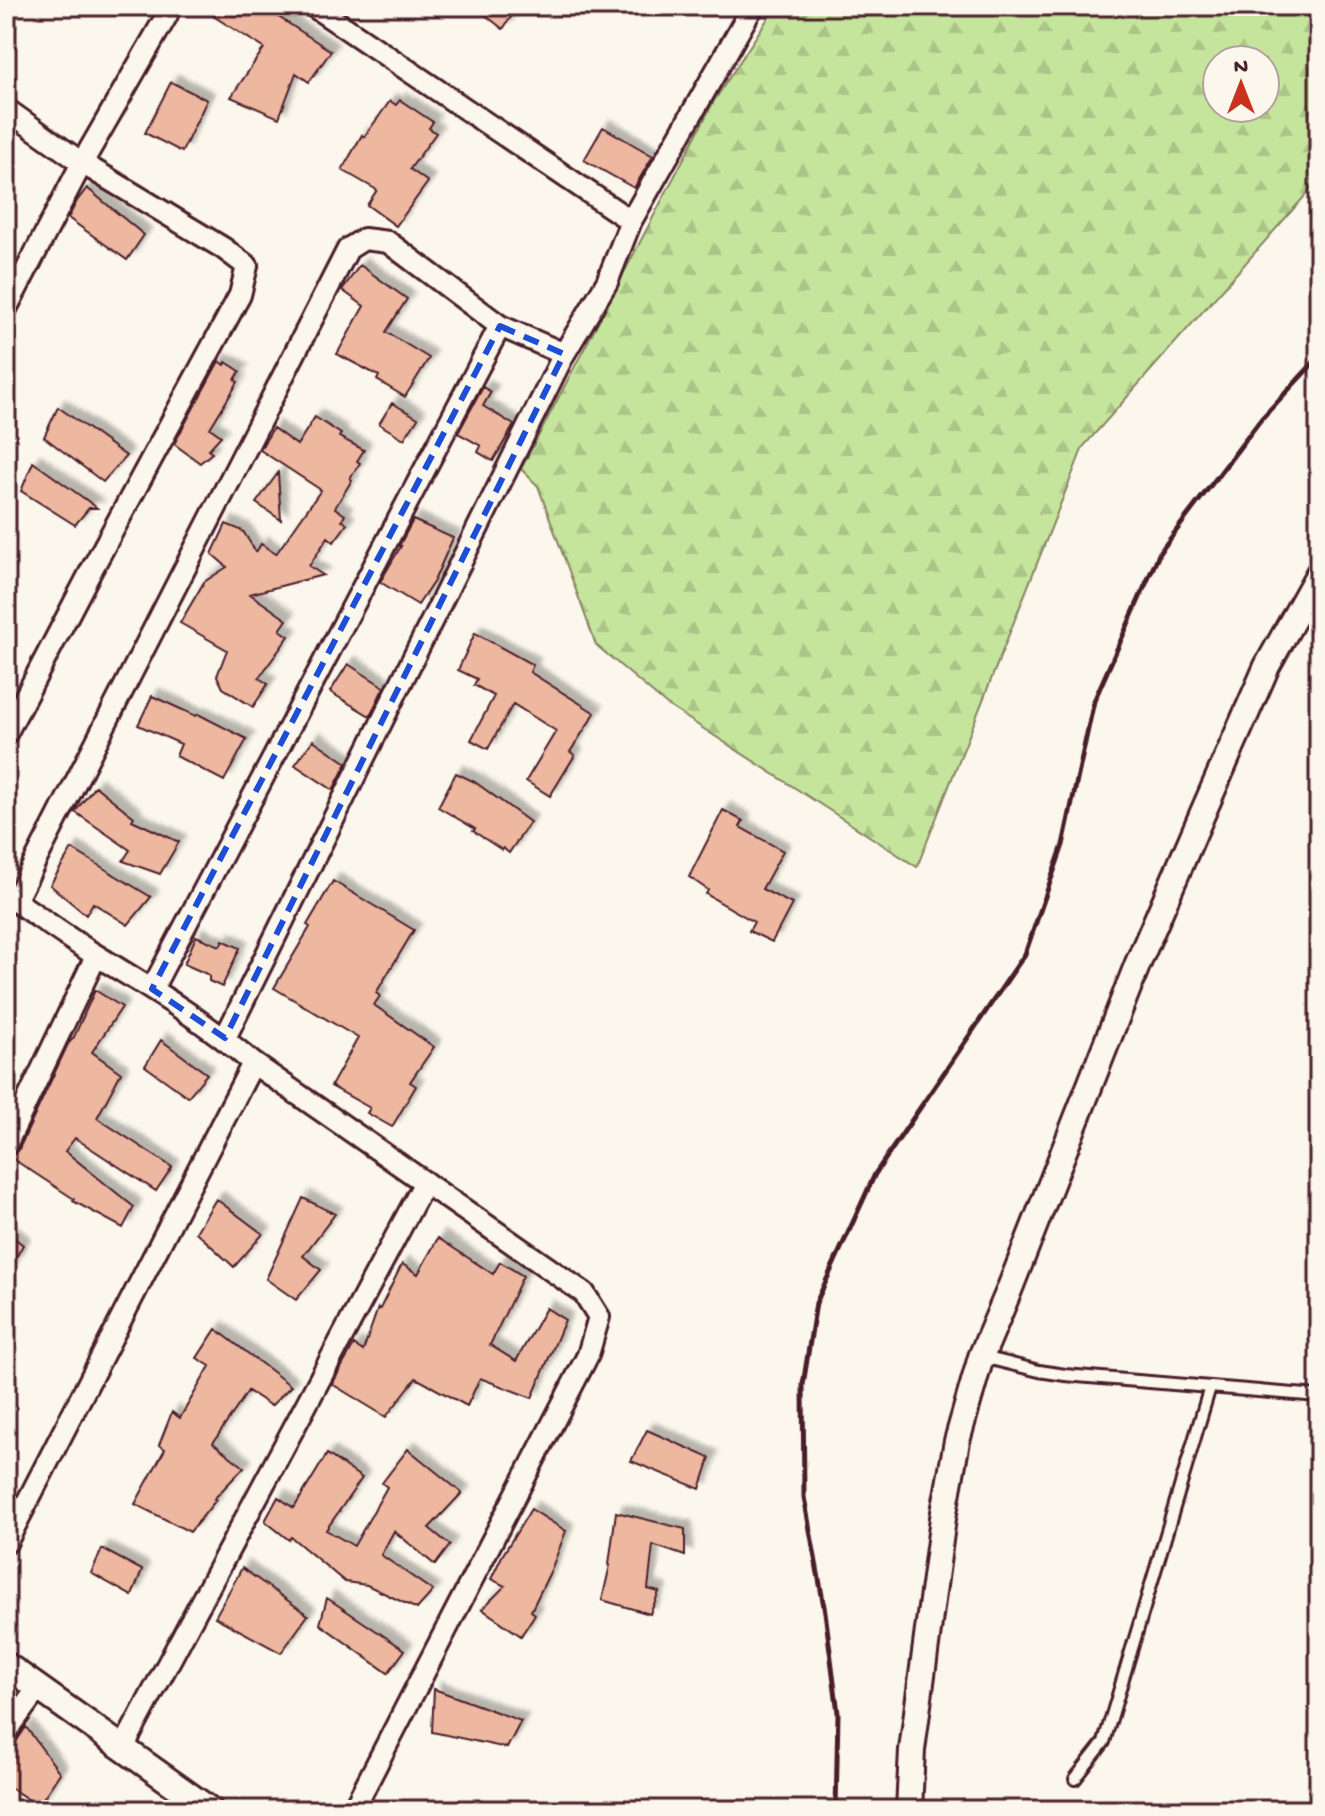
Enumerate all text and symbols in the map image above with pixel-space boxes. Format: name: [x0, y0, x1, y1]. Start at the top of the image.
north arrow: [1201, 44, 1281, 124]
text: N: [1234, 55, 1248, 81]

